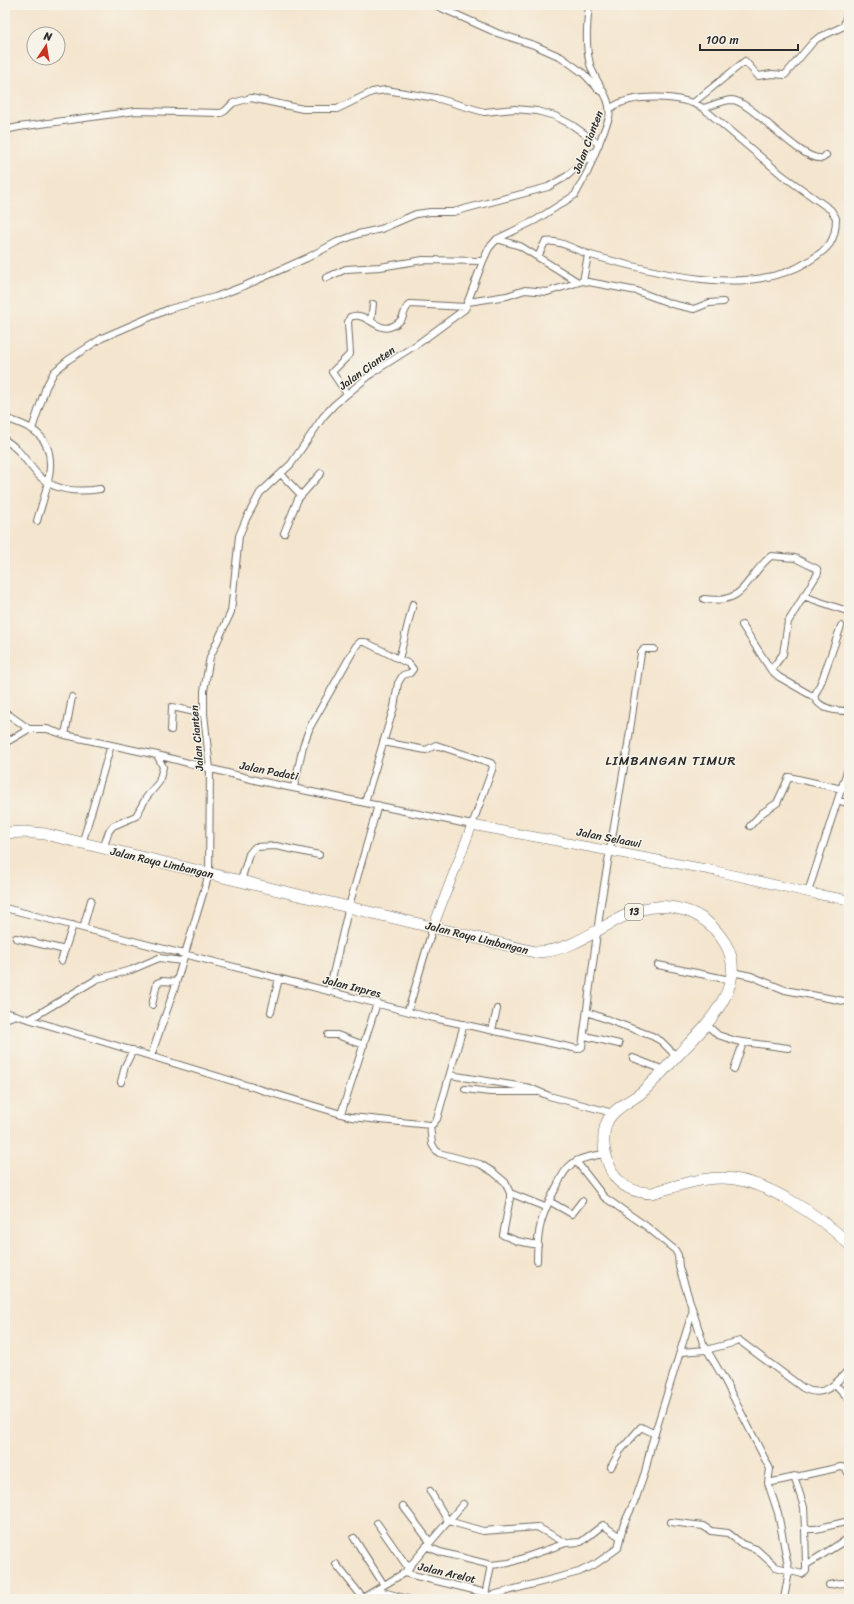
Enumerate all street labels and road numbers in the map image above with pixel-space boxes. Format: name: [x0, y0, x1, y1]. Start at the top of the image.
street label: Jalan Cianten: [567, 108, 609, 177]
street label: Jalan Cianten: [334, 341, 399, 396]
street label: Jalan Cianten: [185, 704, 209, 773]
street label: Jalan Padati: [237, 756, 301, 786]
street label: Jalan Selaawi: [574, 822, 644, 854]
street label: Jalan Raya Limbangan: [108, 842, 215, 884]
road number: 13: [625, 904, 643, 920]
street label: Jalan Raya Limbangan: [423, 916, 530, 960]
street label: Jalan Inpres: [320, 970, 383, 1003]
street label: Jalan Arelot: [415, 1557, 478, 1589]

